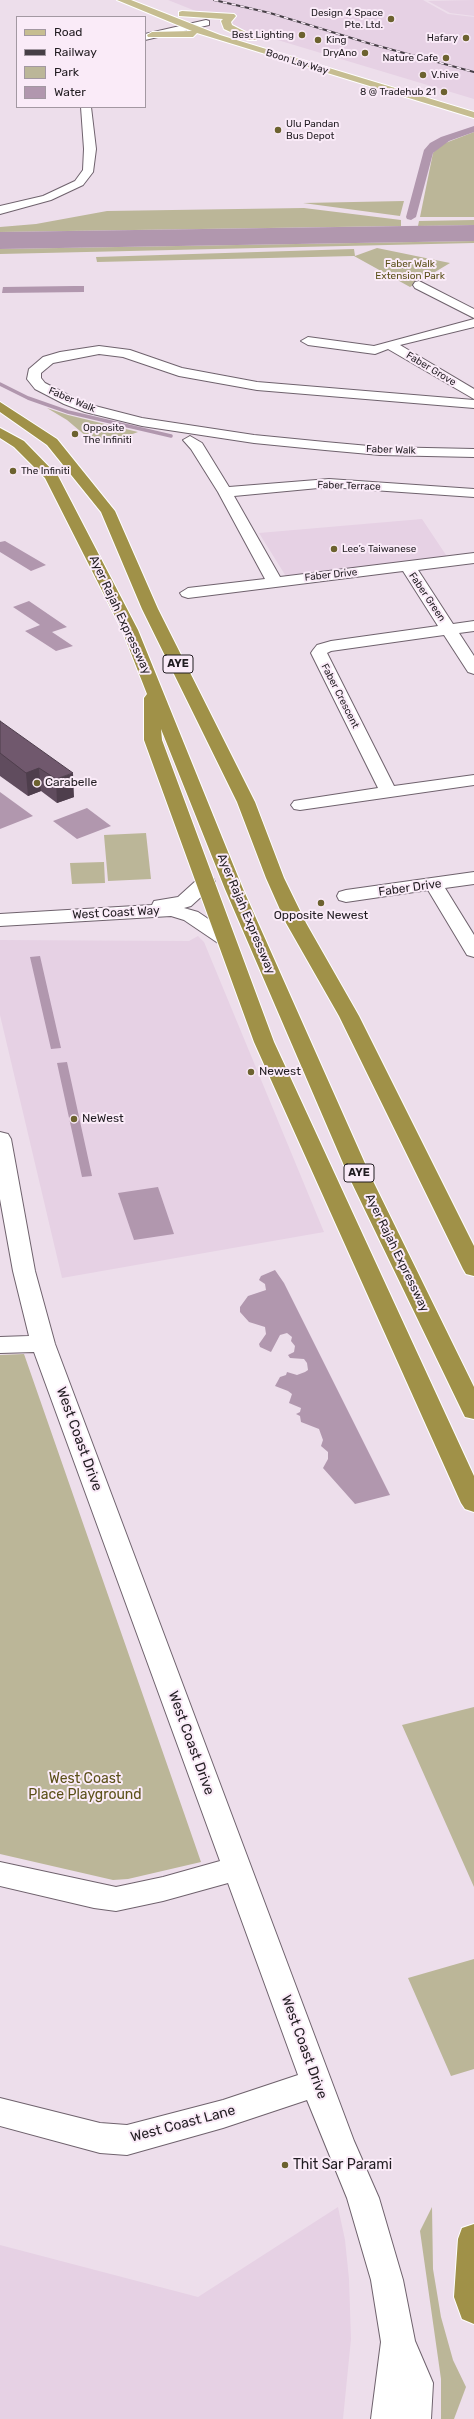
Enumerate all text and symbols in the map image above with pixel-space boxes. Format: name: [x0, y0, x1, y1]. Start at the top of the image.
place label: Design 4 Space Pte. Ltd.: [311, 7, 383, 30]
marker: Design 4 Space Pte. Ltd.: [386, 14, 396, 24]
legend: [16, 16, 146, 108]
text: Road: [54, 25, 82, 39]
place label: Best Lighting: [232, 29, 294, 41]
marker: Best Lighting: [297, 30, 307, 40]
place label: Hafary: [427, 32, 458, 44]
marker: Hafary: [461, 33, 471, 43]
place label: King: [326, 34, 346, 46]
marker: King: [313, 35, 323, 45]
text: Railway: [54, 45, 97, 59]
street label: Boon Lay Way: [264, 47, 330, 77]
place label: DryAno: [323, 47, 357, 59]
marker: DryAno: [360, 48, 370, 58]
place label: Nature Cafe: [382, 52, 438, 64]
marker: Nature Cafe: [441, 53, 451, 63]
text: Park: [54, 65, 79, 79]
place label: V.hive: [431, 69, 459, 81]
marker: V.hive: [418, 70, 428, 80]
text: Water: [54, 85, 86, 99]
place label: 8 @ Tradehub 21: [360, 86, 436, 98]
marker: 8 @ Tradehub 21: [439, 87, 449, 97]
place label: Ulu Pandan Bus Depot: [286, 118, 339, 142]
marker: Ulu Pandan Bus Depot: [273, 125, 283, 135]
park label: Faber Walk Extension Park: [375, 258, 445, 282]
street label: Faber Grove: [404, 349, 458, 389]
street label: Faber Walk: [47, 385, 97, 415]
place label: Opposite The Infiniti: [83, 422, 132, 446]
marker: Opposite The Infiniti: [70, 429, 80, 439]
street label: Faber Walk: [366, 443, 416, 457]
place label: The Infiniti: [21, 465, 70, 477]
marker: The Infiniti: [8, 466, 18, 476]
street label: Faber Terrace: [317, 479, 381, 493]
place label: Lee’s Taiwanese: [342, 543, 416, 555]
marker: Lee’s Taiwanese: [329, 544, 339, 554]
street label: Ayer Rajah Expressway: [86, 553, 154, 677]
street label: Faber Drive: [304, 566, 358, 584]
street label: Faber Green: [406, 570, 448, 624]
road number: AYE: [163, 655, 193, 673]
street label: Faber Crescent: [319, 662, 361, 730]
place label: Carabelle: [45, 776, 97, 790]
marker: Carabelle: [32, 778, 42, 788]
street label: Ayer Rajah Expressway: [214, 852, 278, 976]
street label: Faber Drive: [378, 876, 442, 900]
marker: Opposite Newest: [316, 898, 326, 908]
street label: West Coast Way: [72, 904, 160, 922]
place label: Opposite Newest: [274, 909, 368, 923]
place label: Newest: [259, 1065, 301, 1079]
marker: Newest: [246, 1067, 256, 1077]
place label: NeWest: [82, 1112, 124, 1126]
marker: NeWest: [69, 1114, 79, 1124]
road number: AYE: [344, 1164, 374, 1182]
street label: Ayer Rajah Expressway: [362, 1192, 432, 1314]
street label: West Coast Drive: [52, 1385, 106, 1493]
street label: West Coast Drive: [164, 1689, 218, 1797]
park label: West Coast Place Playground: [28, 1771, 142, 1804]
street label: West Coast Drive: [277, 1993, 331, 2101]
street label: West Coast Lane: [129, 2102, 237, 2146]
place label: Thit Sar Parami: [293, 2157, 392, 2173]
marker: Thit Sar Parami: [280, 2160, 290, 2170]

